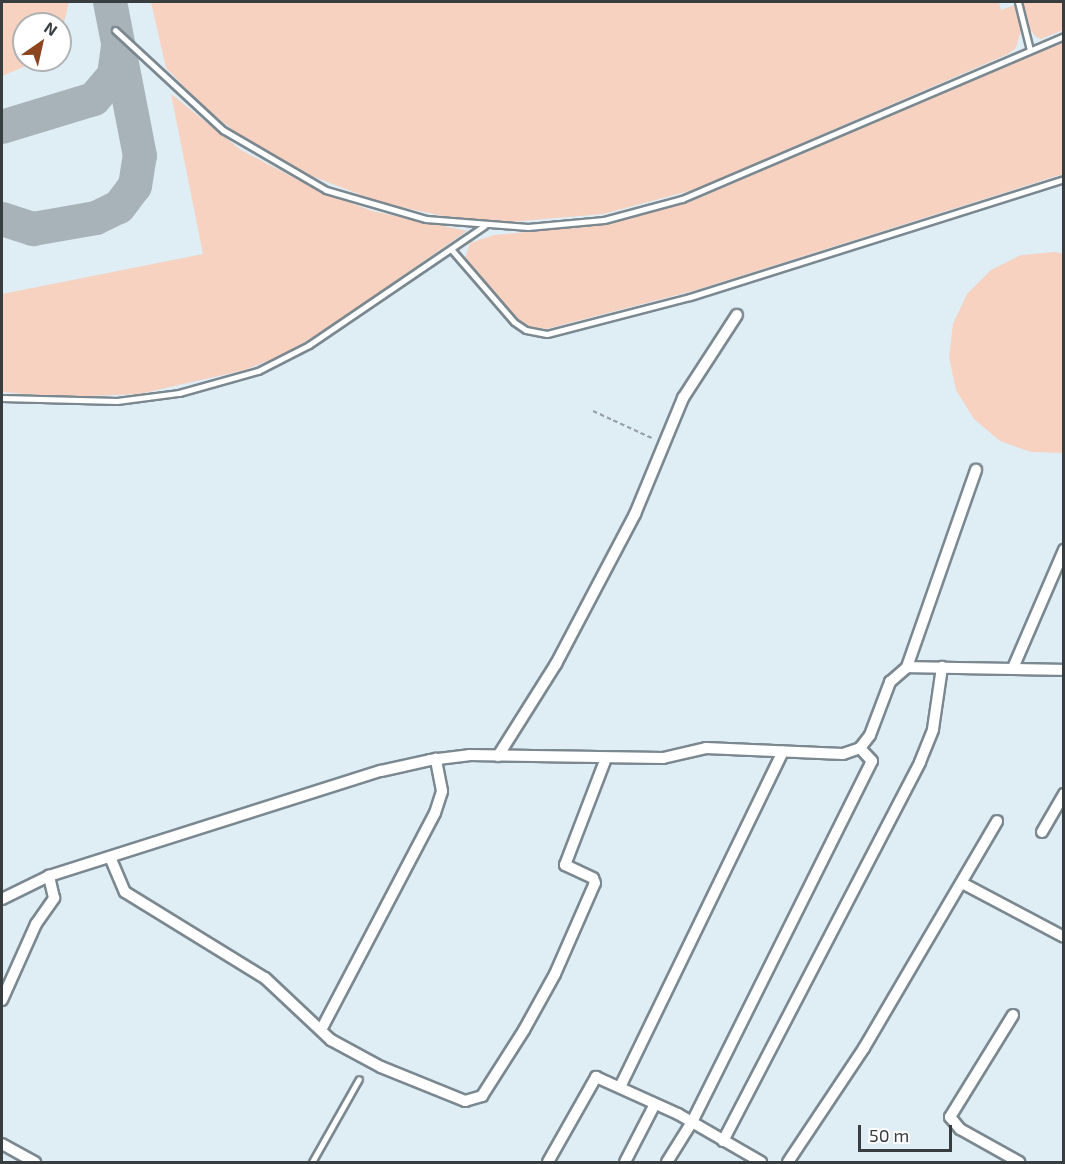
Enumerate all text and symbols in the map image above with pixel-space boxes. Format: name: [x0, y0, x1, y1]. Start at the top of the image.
north arrow: [12, 12, 72, 72]
text: N: [41, 17, 61, 39]
scale bar: [861, 1113, 956, 1151]
text: 50 m: [869, 1124, 909, 1146]

